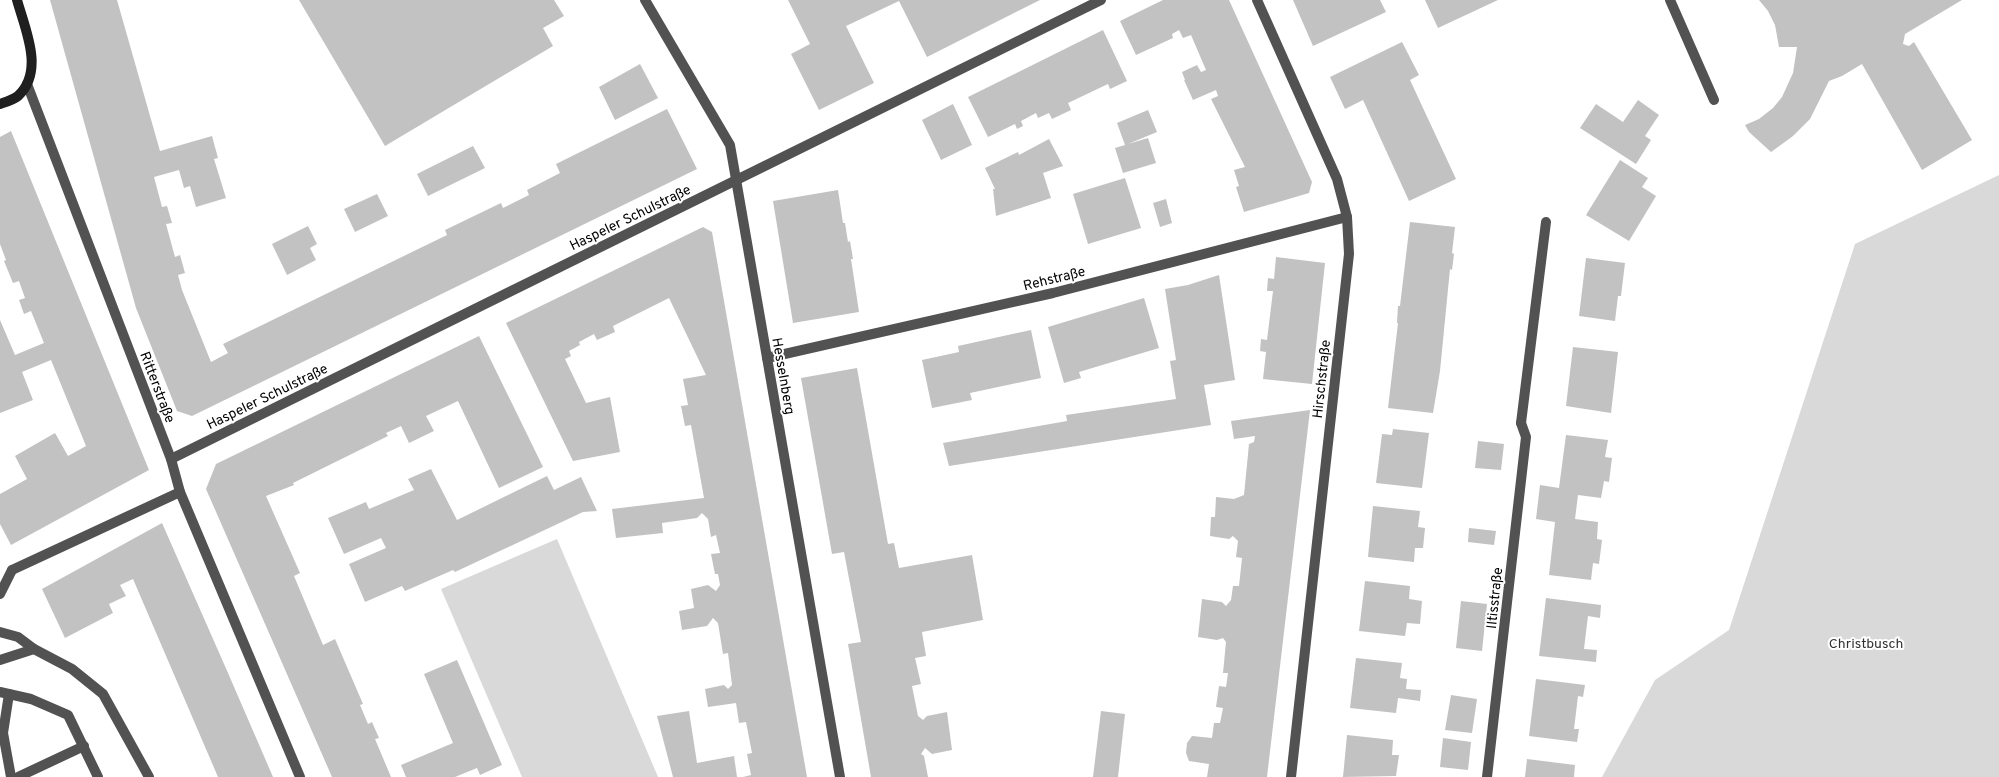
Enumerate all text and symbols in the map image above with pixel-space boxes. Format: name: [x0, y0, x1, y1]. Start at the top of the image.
street label: Haspeler Schulstraße: [567, 182, 694, 255]
street label: Rehstraße: [1022, 264, 1087, 295]
street label: Hesselnberg: [767, 336, 798, 416]
street label: Hirschstraße: [1310, 339, 1335, 419]
street label: Ritterstraße: [135, 349, 178, 426]
street label: Haspeler Schulstraße: [204, 361, 331, 434]
street label: Iltisstraße: [1484, 567, 1507, 630]
park label: Christbusch: [1829, 636, 1903, 653]

